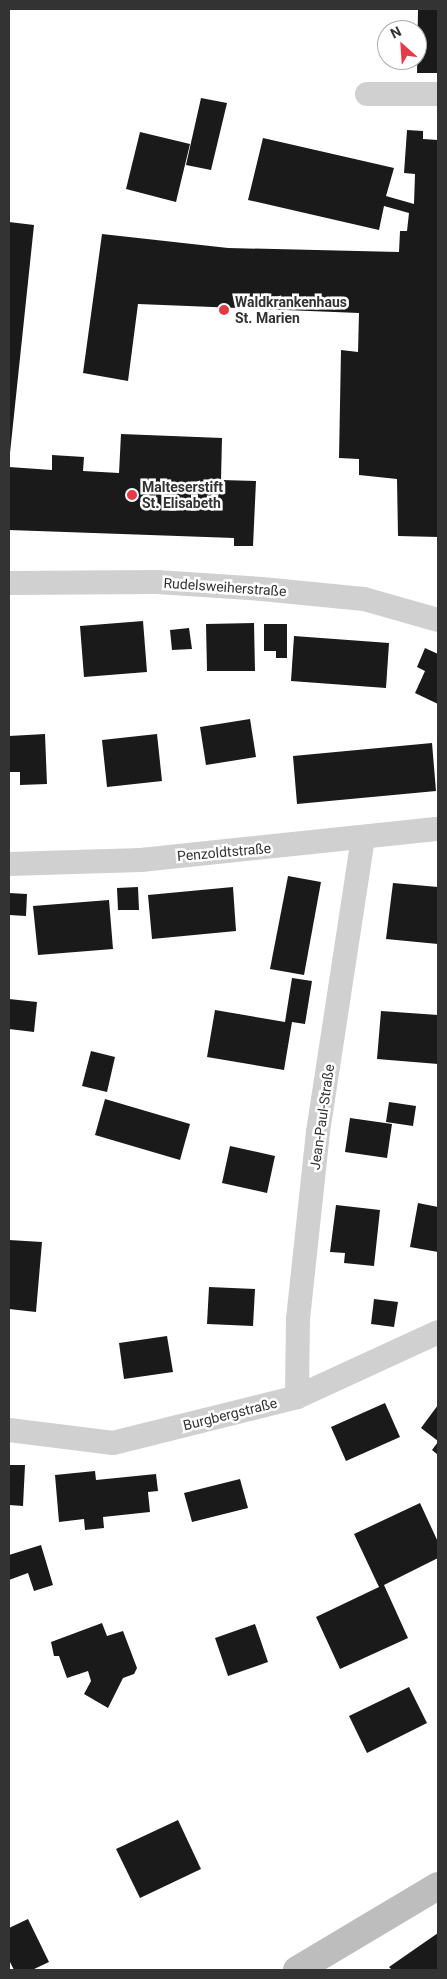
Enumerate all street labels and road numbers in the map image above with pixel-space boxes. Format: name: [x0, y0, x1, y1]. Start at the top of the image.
street label: Rudelsweiherstraße: [163, 574, 287, 600]
street label: Penzoldtstraße: [176, 840, 272, 864]
street label: Jean-Paul-Straße: [306, 1063, 338, 1171]
street label: Burgbergstraße: [181, 1394, 279, 1434]

